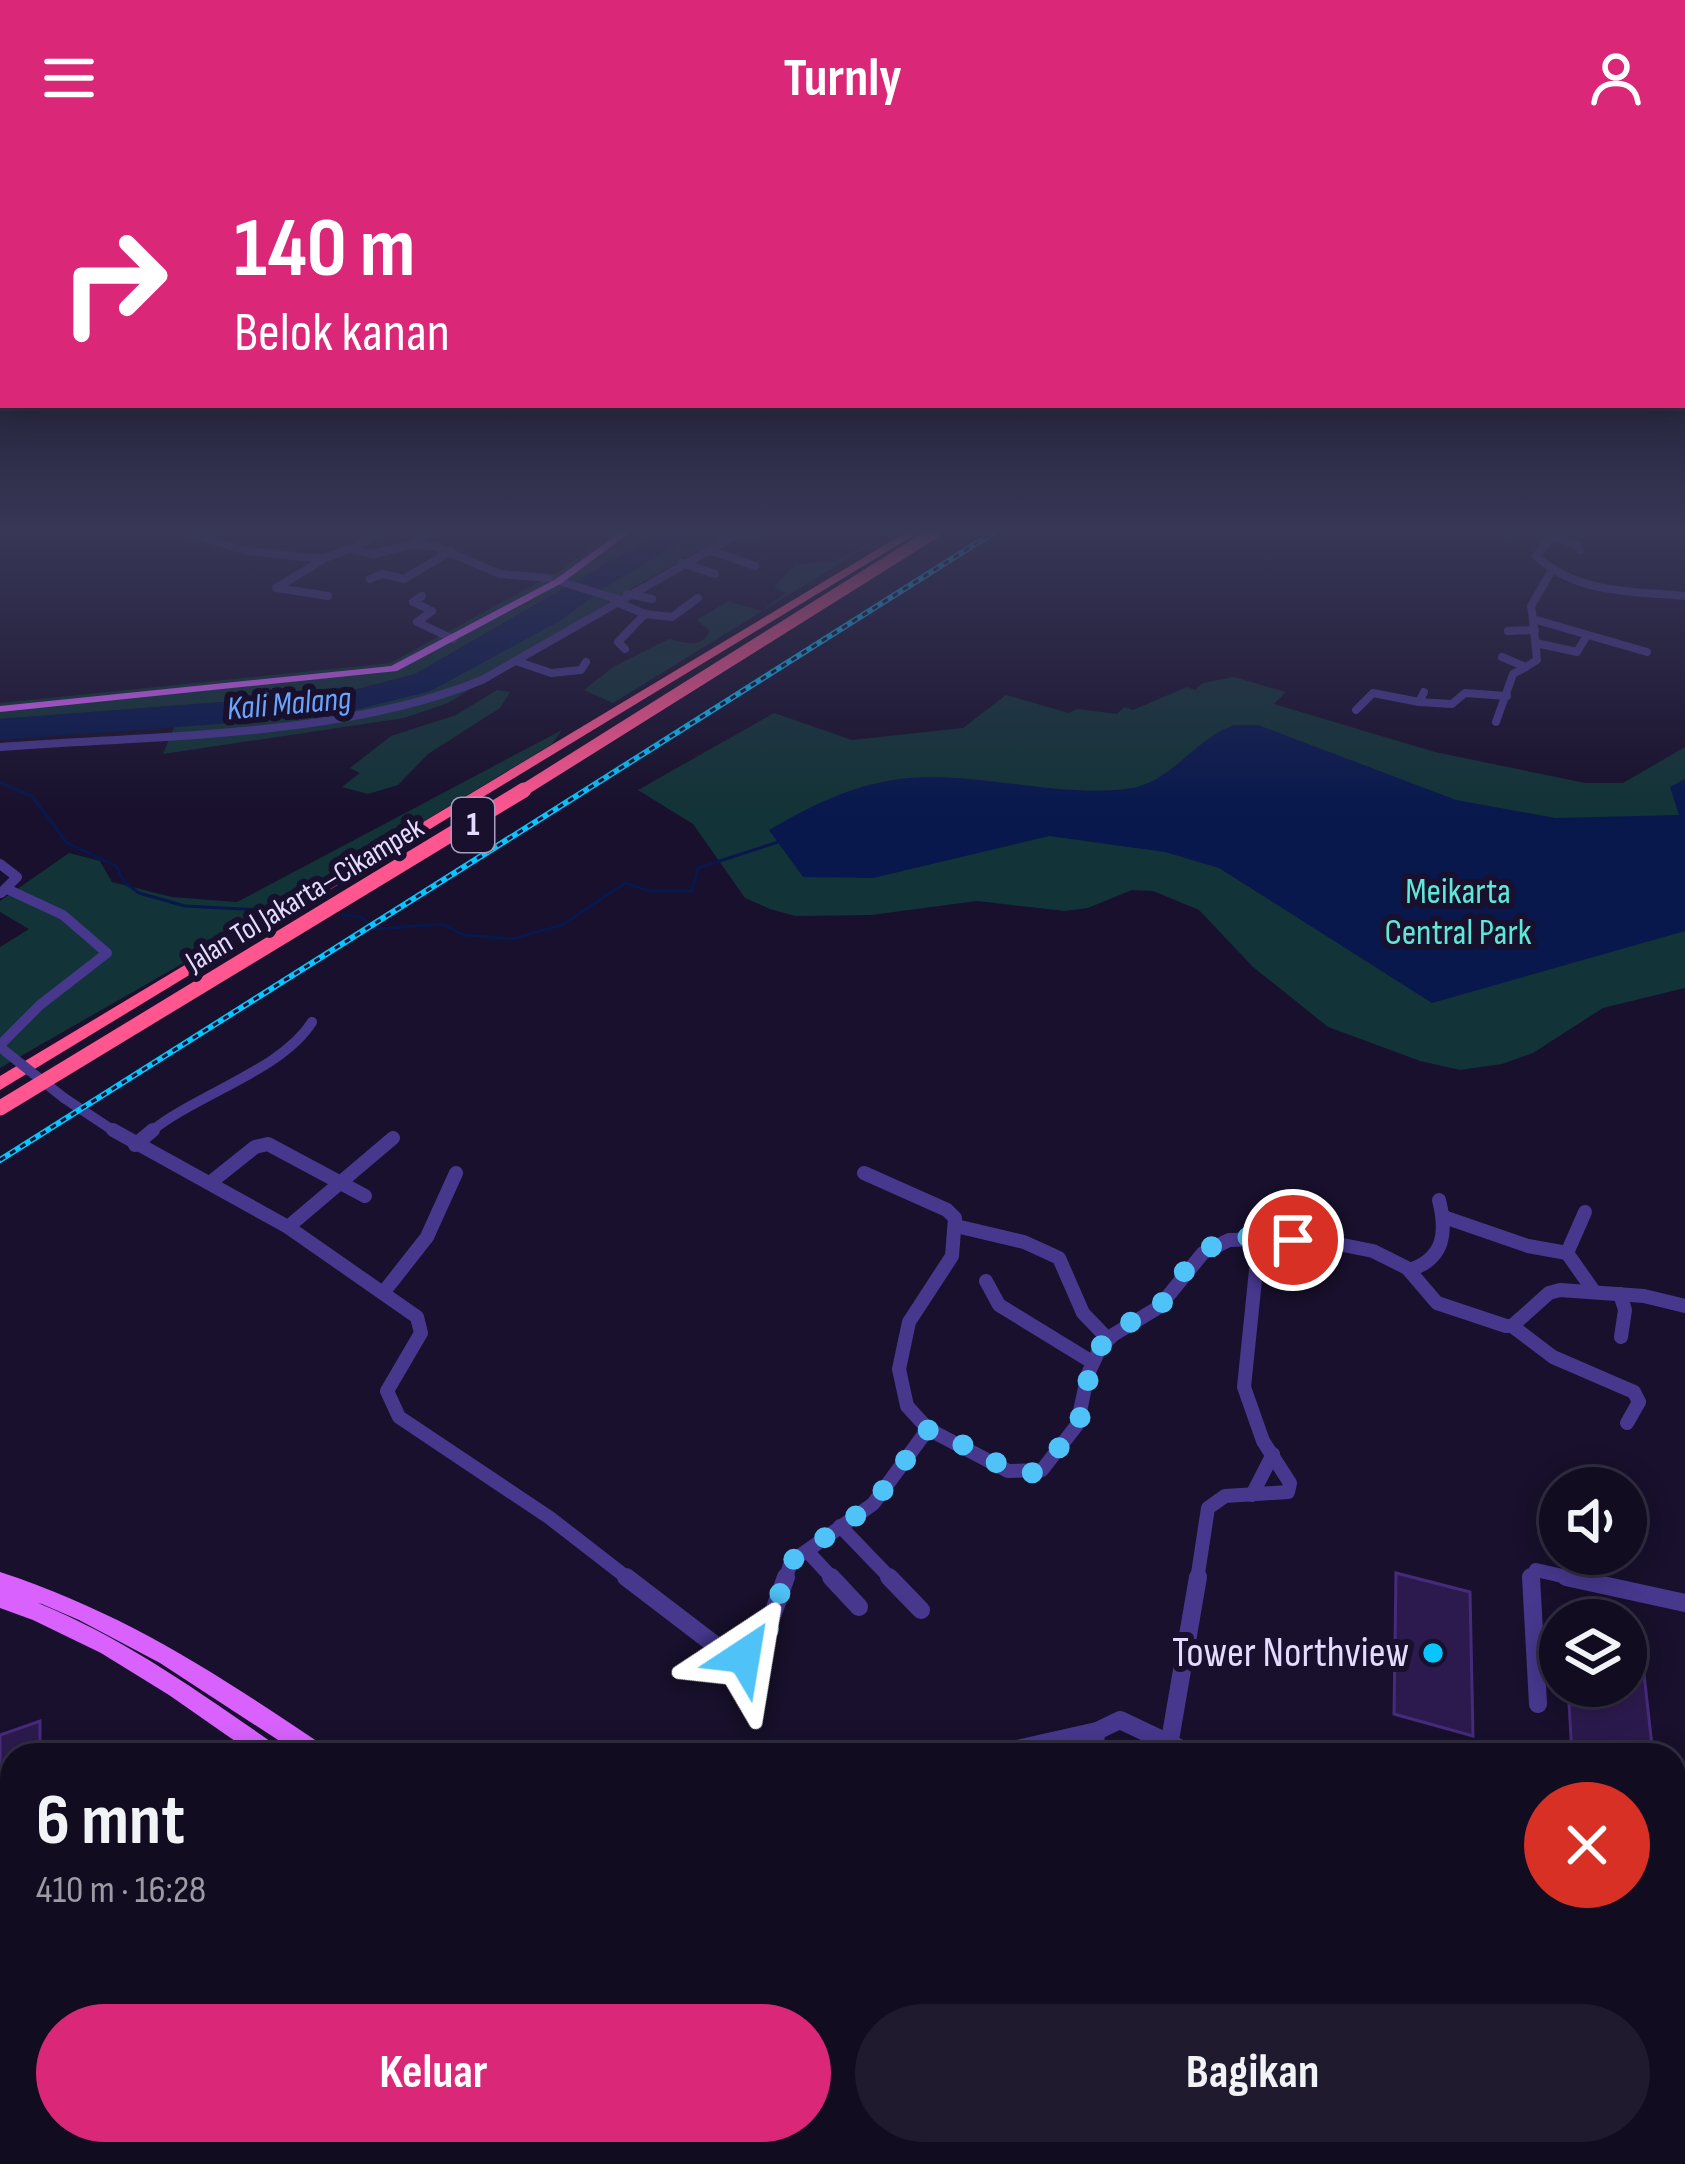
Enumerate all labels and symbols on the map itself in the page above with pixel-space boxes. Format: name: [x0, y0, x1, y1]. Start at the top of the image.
water label: Kali Malang: [225, 679, 353, 729]
road number: 1: [452, 798, 494, 852]
street label: Jalan Tol Jakarta–Cikampek: [179, 810, 431, 981]
park label: Meikarta Central Park: [1385, 871, 1532, 955]
pin: [1242, 1189, 1344, 1291]
position arrow: [681, 1593, 807, 1719]
place label: Tower Northview: [1172, 1628, 1409, 1679]
marker: Tower Northview: [1420, 1640, 1446, 1666]

